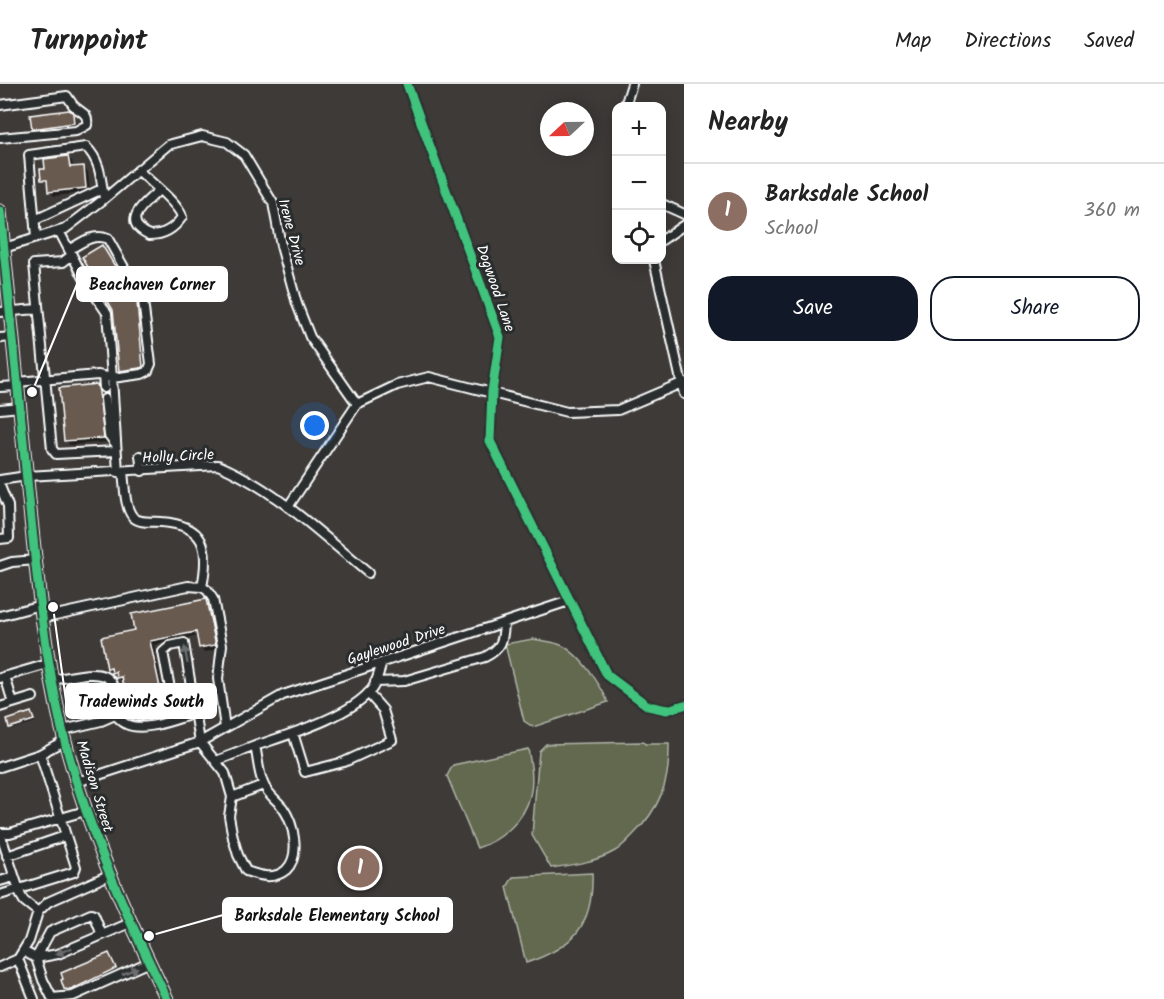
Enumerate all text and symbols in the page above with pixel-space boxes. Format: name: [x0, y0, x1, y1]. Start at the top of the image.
text: Turnpoint: [30, 19, 148, 64]
text: Map: [895, 25, 931, 58]
text: Directions: [964, 25, 1051, 58]
text: Saved: [1084, 25, 1134, 58]
north arrow: [540, 102, 594, 156]
map controls: [612, 102, 666, 264]
button: +: [612, 102, 666, 156]
text: Nearby: [708, 102, 788, 144]
button: −: [612, 156, 666, 210]
text: Barksdale School: [765, 178, 928, 213]
text: 1: [724, 195, 731, 227]
text: 360 m: [1084, 195, 1140, 227]
street label: Irene Drive: [271, 196, 312, 269]
button: locate: [612, 210, 666, 264]
text: School: [765, 213, 818, 245]
street label: Dogwood Lane: [469, 242, 521, 335]
callout: Beachaven Corner: [77, 267, 227, 301]
text: Beachaven Corner: [89, 273, 216, 298]
button: Save: [708, 276, 918, 341]
button: Share: [930, 276, 1140, 341]
your location: [300, 411, 329, 440]
street label: Holly Circle: [142, 443, 215, 471]
street label: Gaylewood Drive: [344, 618, 449, 672]
one-way arrow: [181, 646, 190, 665]
callout: Tradewinds South: [66, 684, 216, 718]
text: Tradewinds South: [78, 690, 204, 715]
street label: Madison Street: [69, 737, 119, 835]
pin: 1: [340, 846, 380, 890]
callout: Barksdale Elementary School: [223, 898, 452, 932]
text: Barksdale Elementary School: [234, 904, 440, 929]
one-way arrow: [55, 946, 73, 956]
one-way arrow: [122, 966, 139, 975]

